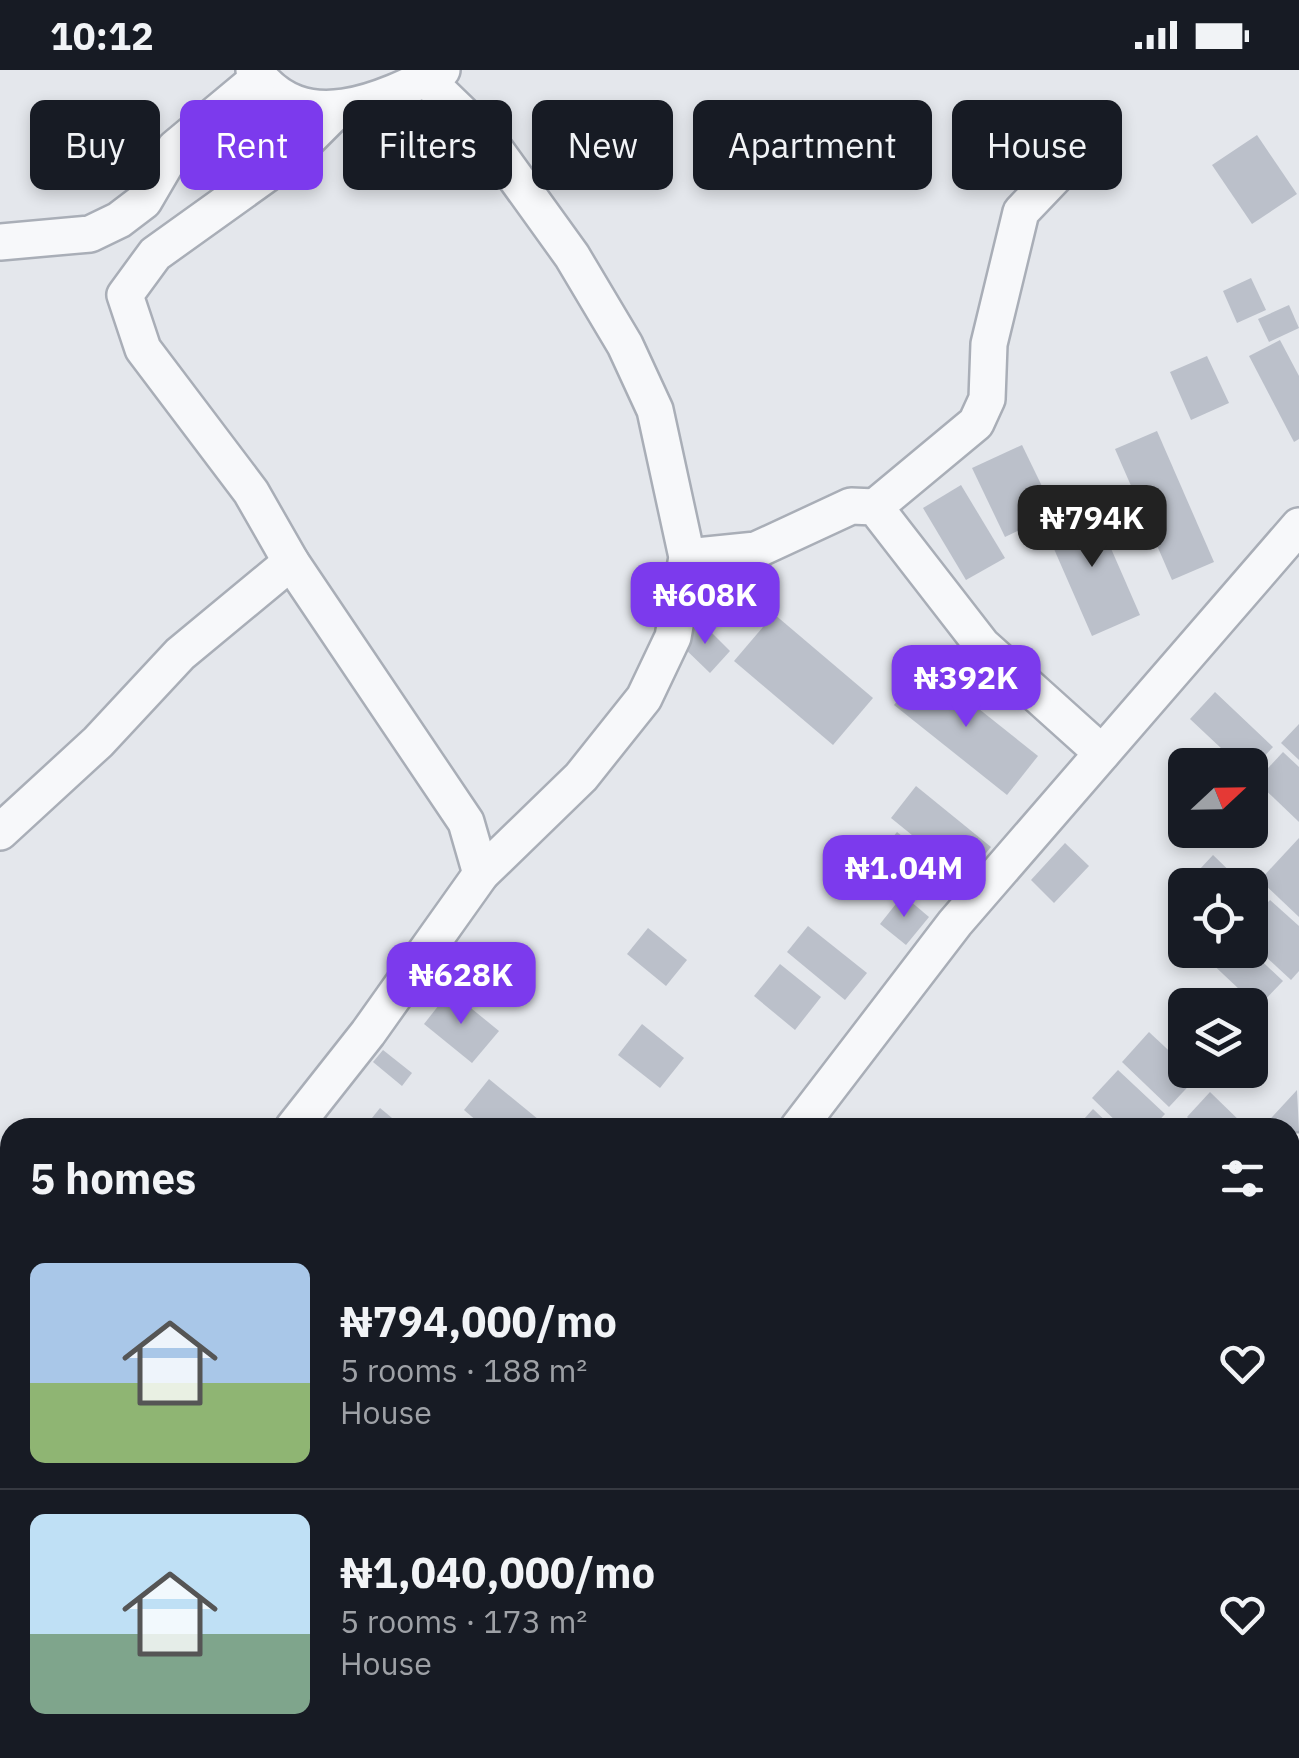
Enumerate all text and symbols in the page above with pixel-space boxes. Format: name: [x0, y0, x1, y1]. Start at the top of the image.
text: 10:12: [50, 11, 154, 60]
chip: Buy: [30, 100, 160, 190]
chip: Rent: [180, 100, 323, 190]
chip: Filters: [343, 100, 512, 190]
chip: New: [532, 100, 673, 190]
chip: Apartment: [693, 100, 932, 190]
chip: House: [952, 100, 1122, 190]
pin: ₦794K: [1022, 485, 1162, 570]
text: ₦794K: [1040, 496, 1144, 538]
pin: ₦608K: [635, 562, 775, 647]
text: ₦608K: [653, 573, 757, 615]
pin: ₦392K: [896, 645, 1036, 730]
text: ₦392K: [914, 656, 1018, 698]
north arrow: [1168, 748, 1268, 848]
map controls: [1168, 748, 1268, 1088]
pin: ₦1.04M: [823, 835, 985, 920]
text: ₦1.04M: [845, 846, 963, 888]
button: locate: [1168, 868, 1268, 968]
pin: ₦628K: [391, 942, 531, 1027]
text: ₦628K: [409, 953, 513, 995]
button: layers: [1168, 988, 1268, 1088]
text: 5 homes: [30, 1151, 196, 1206]
icon: filters: [1215, 1151, 1270, 1206]
text: ₦794,000/mo: [340, 1294, 617, 1349]
icon: home: [110, 1303, 230, 1423]
icon: heart: [1215, 1336, 1270, 1391]
text: 5 rooms · 188 m²: [340, 1349, 587, 1391]
text: House: [340, 1391, 432, 1433]
text: ₦1,040,000/mo: [340, 1545, 655, 1600]
icon: home: [110, 1554, 230, 1674]
icon: heart: [1215, 1587, 1270, 1642]
text: 5 rooms · 173 m²: [340, 1600, 587, 1642]
text: House: [340, 1642, 432, 1684]

